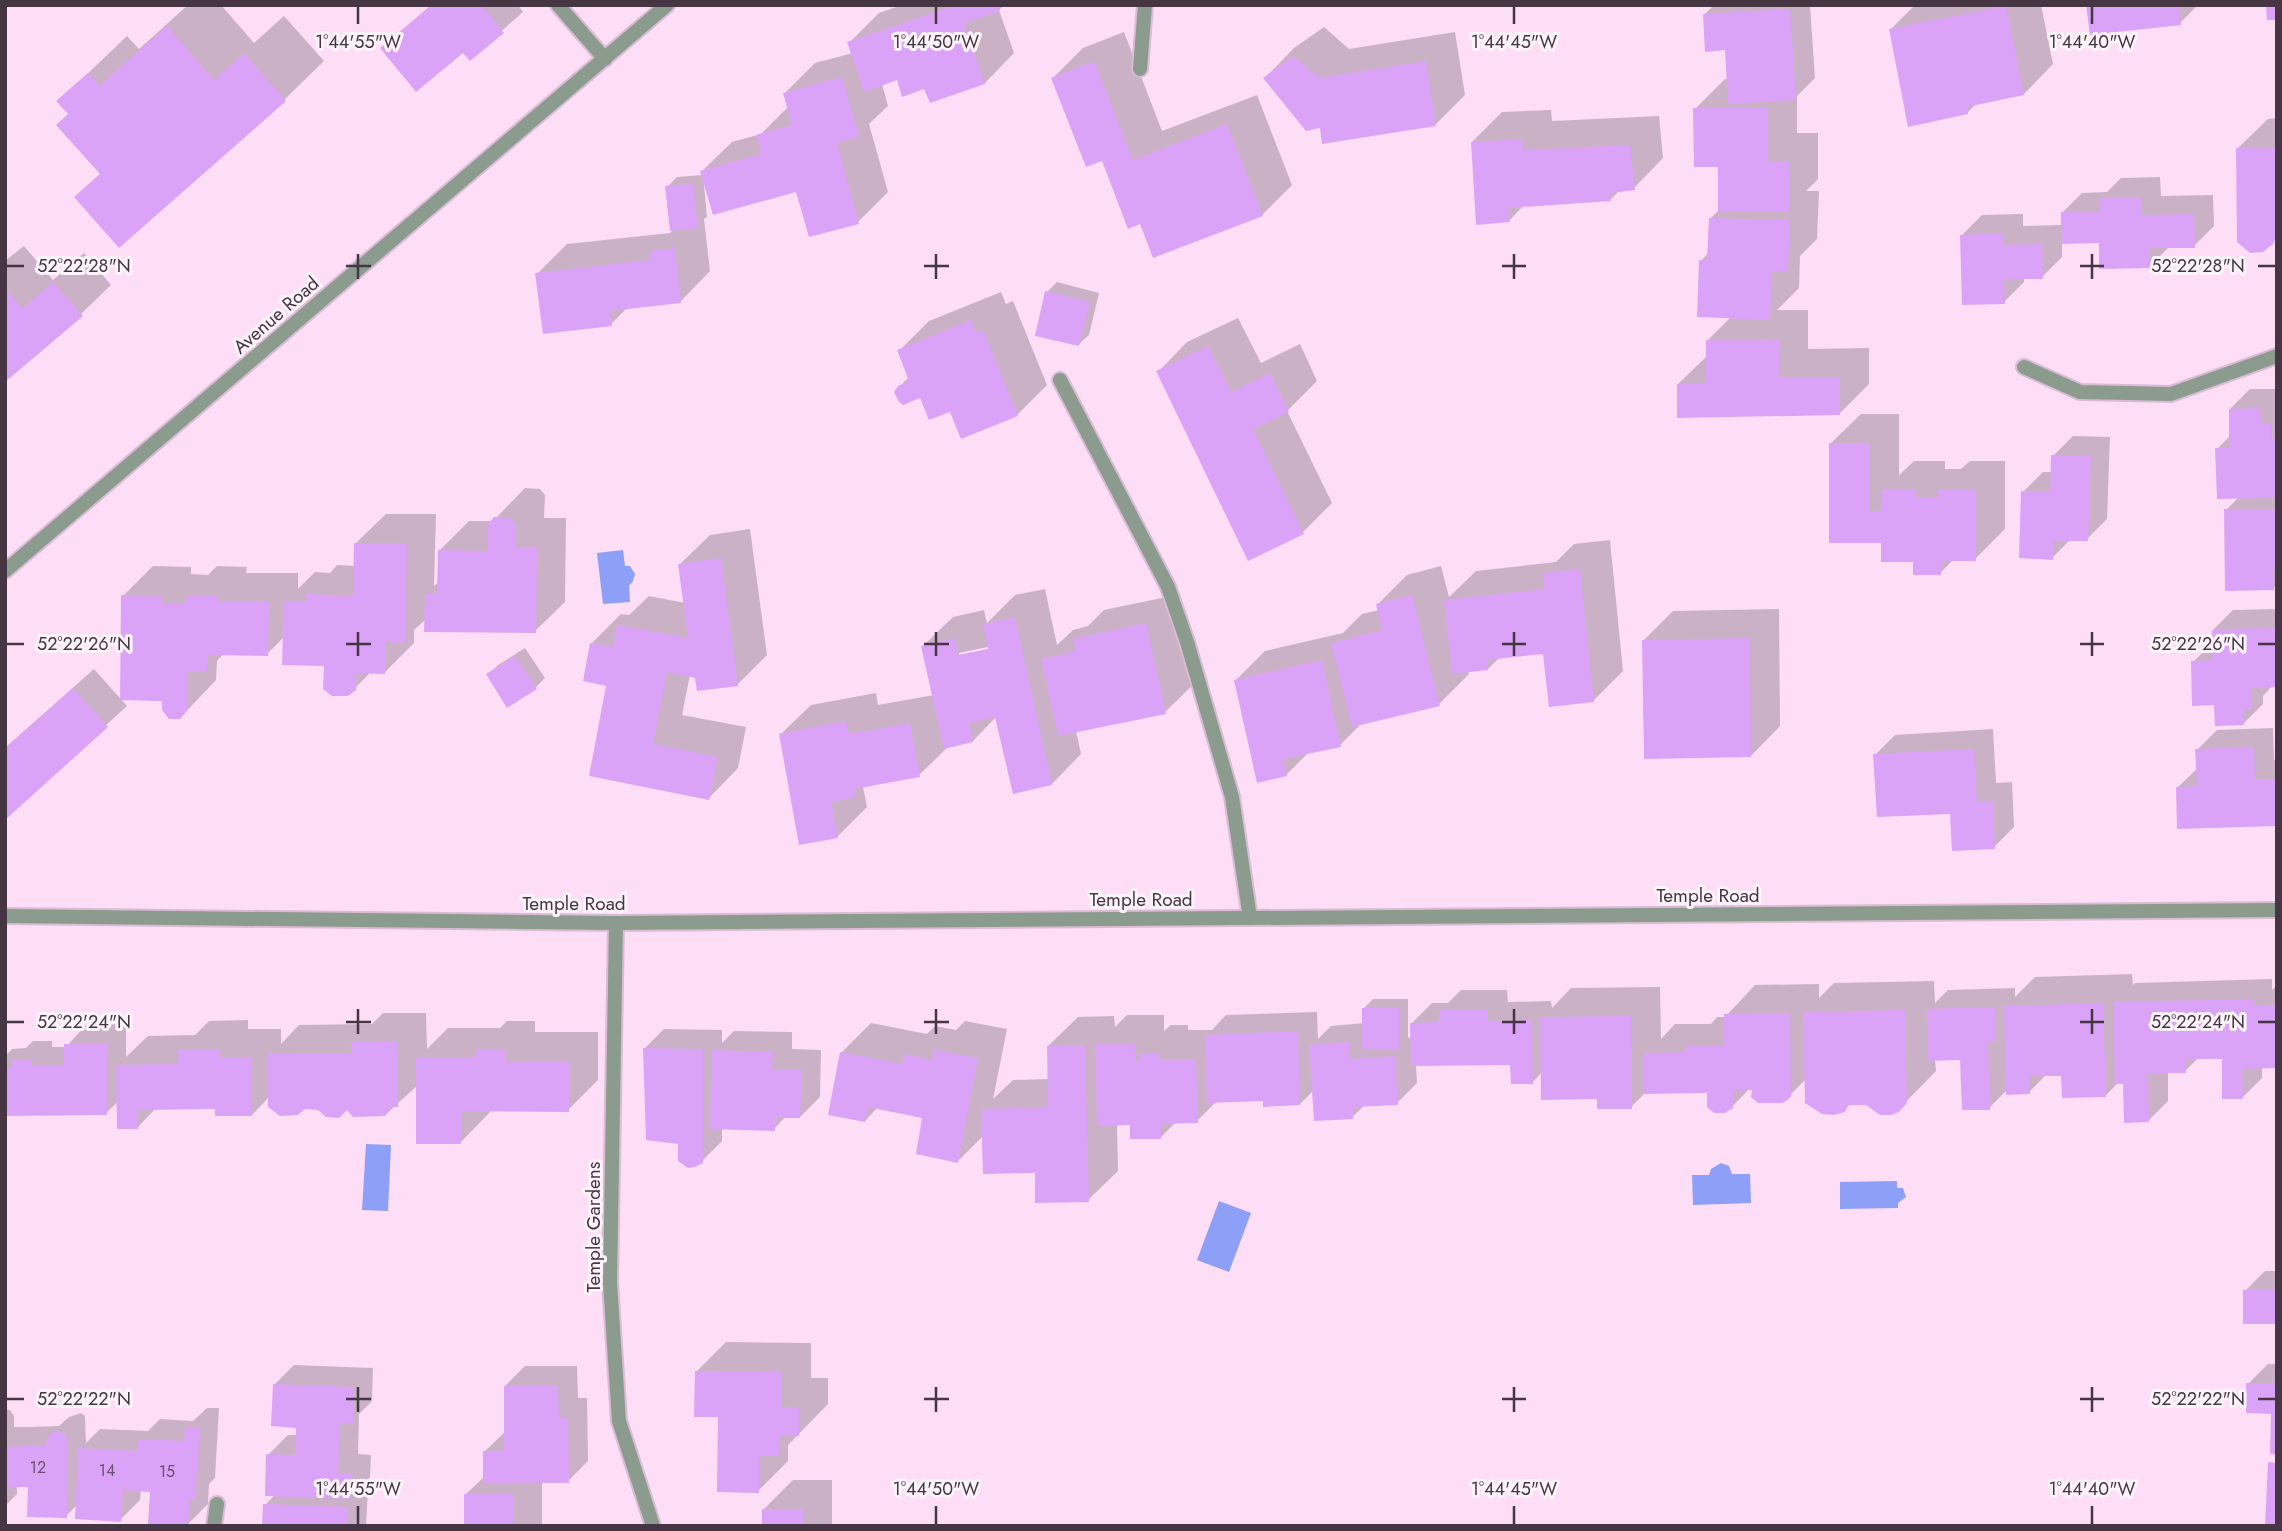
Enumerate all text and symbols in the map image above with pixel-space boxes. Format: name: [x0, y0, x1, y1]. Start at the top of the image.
text: 1°44'55"W: [315, 29, 401, 55]
text: 1°44'50"W: [893, 29, 979, 55]
text: 1°44'45"W: [1471, 29, 1557, 55]
text: 1°44'40"W: [2049, 29, 2136, 55]
text: 52°22'28"N: [37, 253, 131, 279]
text: 52°22'28"N: [2151, 253, 2245, 279]
street label: Avenue Road: [227, 270, 325, 360]
text: 52°22'26"N: [37, 631, 131, 657]
text: 52°22'26"N: [2151, 631, 2245, 657]
street label: Temple Road: [1656, 882, 1760, 909]
street label: Temple Road: [1089, 886, 1193, 913]
street label: Temple Road: [522, 890, 626, 917]
text: 52°22'24"N: [37, 1009, 131, 1035]
text: 52°22'24"N: [2151, 1009, 2245, 1035]
street label: Temple Gardens: [580, 1161, 607, 1292]
text: 52°22'22"N: [37, 1386, 131, 1412]
text: 52°22'22"N: [2151, 1386, 2245, 1412]
house number: 12: [30, 1456, 46, 1479]
house number: 14: [99, 1459, 115, 1482]
house number: 15: [159, 1460, 175, 1483]
text: 1°44'55"W: [315, 1476, 401, 1502]
text: 1°44'50"W: [893, 1476, 979, 1502]
text: 1°44'45"W: [1471, 1476, 1557, 1502]
text: 1°44'40"W: [2049, 1476, 2136, 1502]

